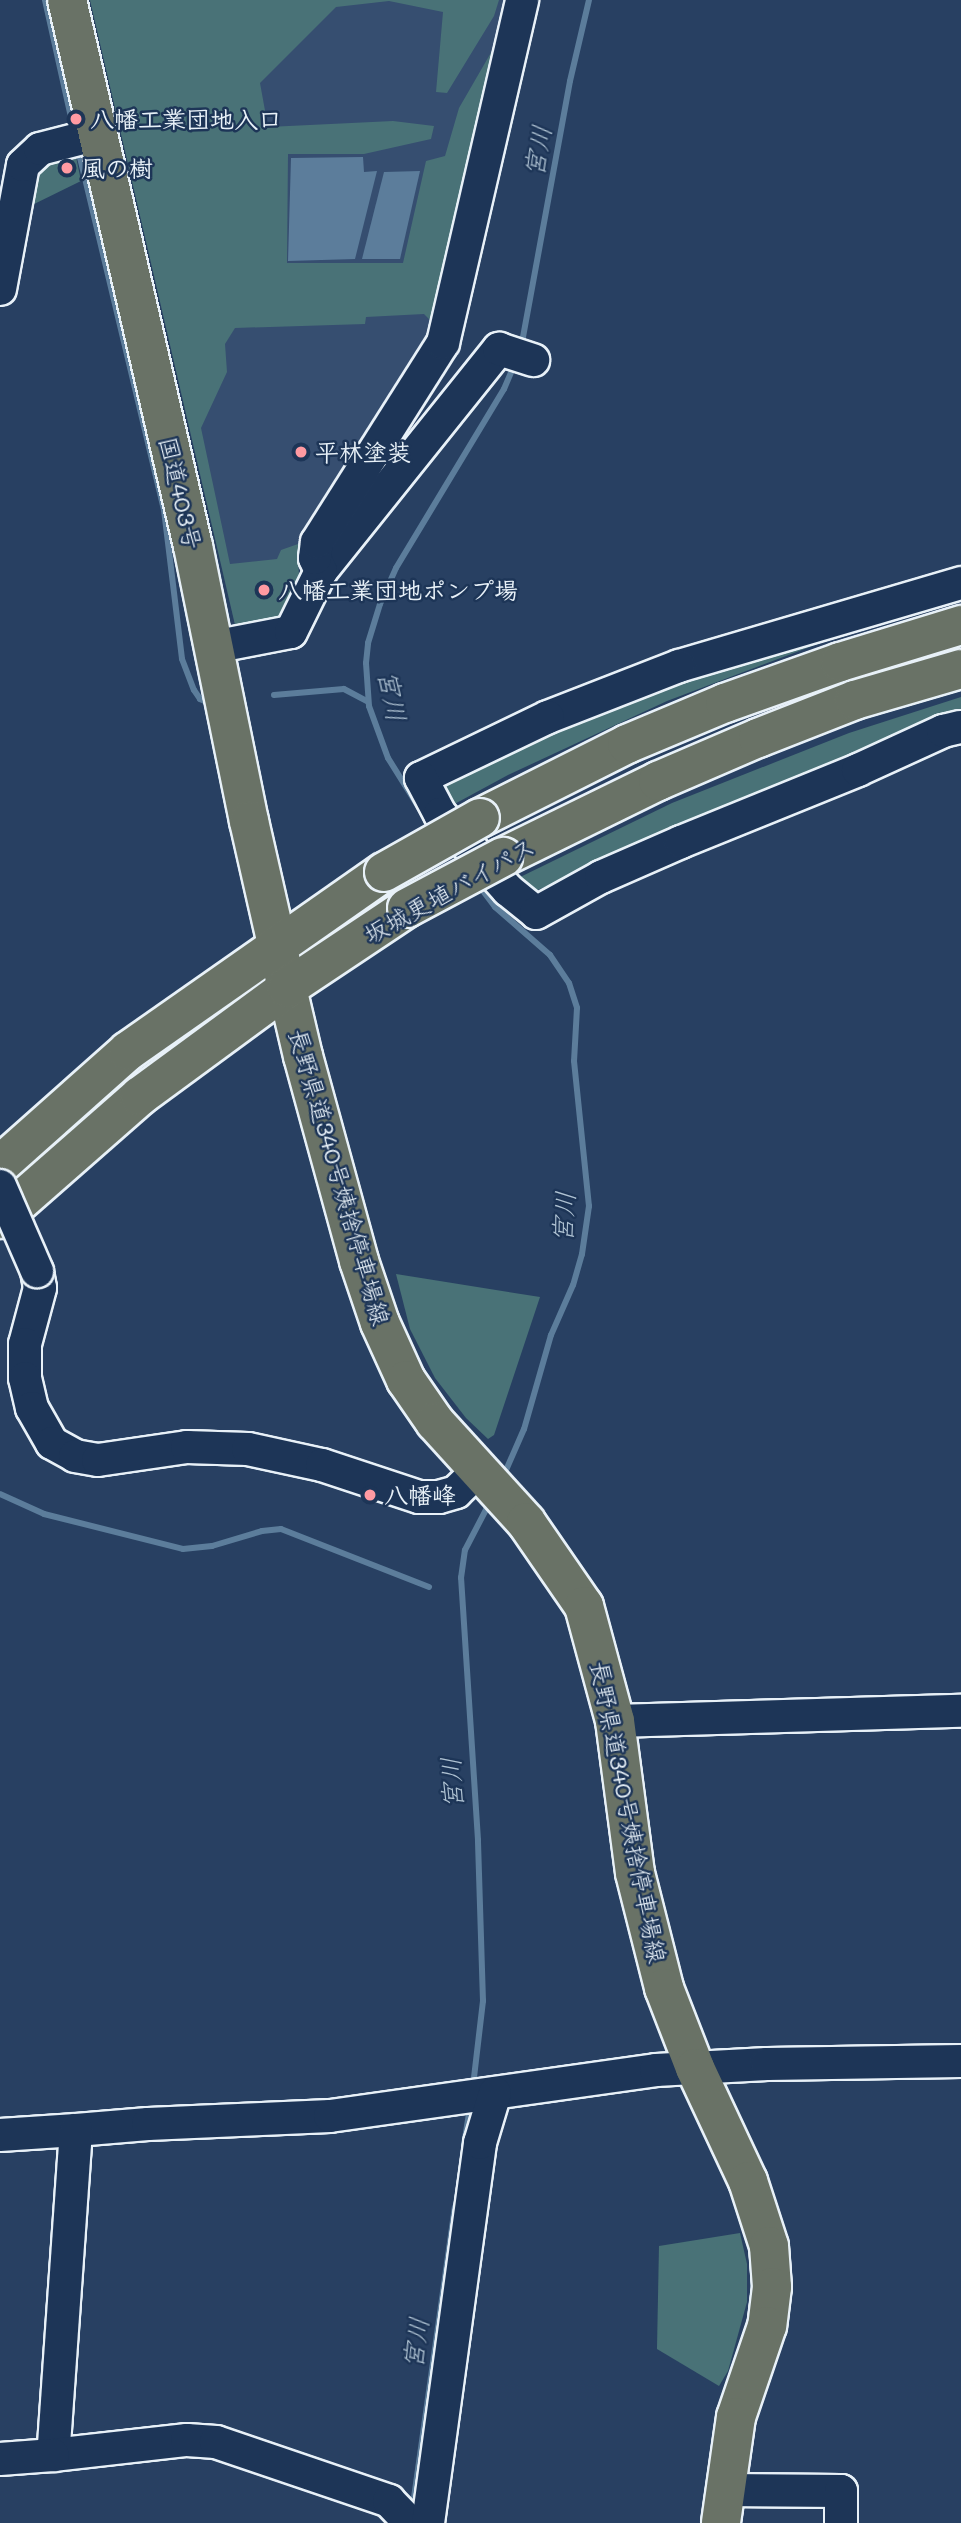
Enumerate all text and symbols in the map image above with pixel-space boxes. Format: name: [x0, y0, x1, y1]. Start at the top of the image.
place label: 八幡工業団地入口: [90, 105, 282, 133]
marker: 八幡工業団地入口: [68, 111, 84, 127]
water label: 宮川: [518, 123, 558, 179]
place label: 風の樹: [81, 154, 153, 182]
marker: 風の樹: [59, 160, 75, 176]
street label: 国道403号: [154, 434, 208, 552]
place label: 平林塗装: [315, 438, 411, 466]
marker: 平林塗装: [293, 444, 309, 460]
place label: 八幡工業団地ポンプ場: [278, 576, 518, 604]
marker: 八幡工業団地ポンプ場: [256, 582, 272, 598]
water label: 宮川: [372, 668, 412, 724]
street label: 坂城更埴バイパス: [358, 831, 540, 949]
street label: 長野県道340号姨捨停車場線: [284, 1025, 396, 1329]
water label: 宮川: [547, 1190, 581, 1244]
place label: 八幡峰: [384, 1481, 456, 1509]
marker: 八幡峰: [362, 1487, 378, 1503]
street label: 長野県道340号姨捨停車場線: [586, 1659, 672, 1965]
water label: 宮川: [435, 1756, 469, 1810]
water label: 宮川: [397, 2315, 435, 2371]

